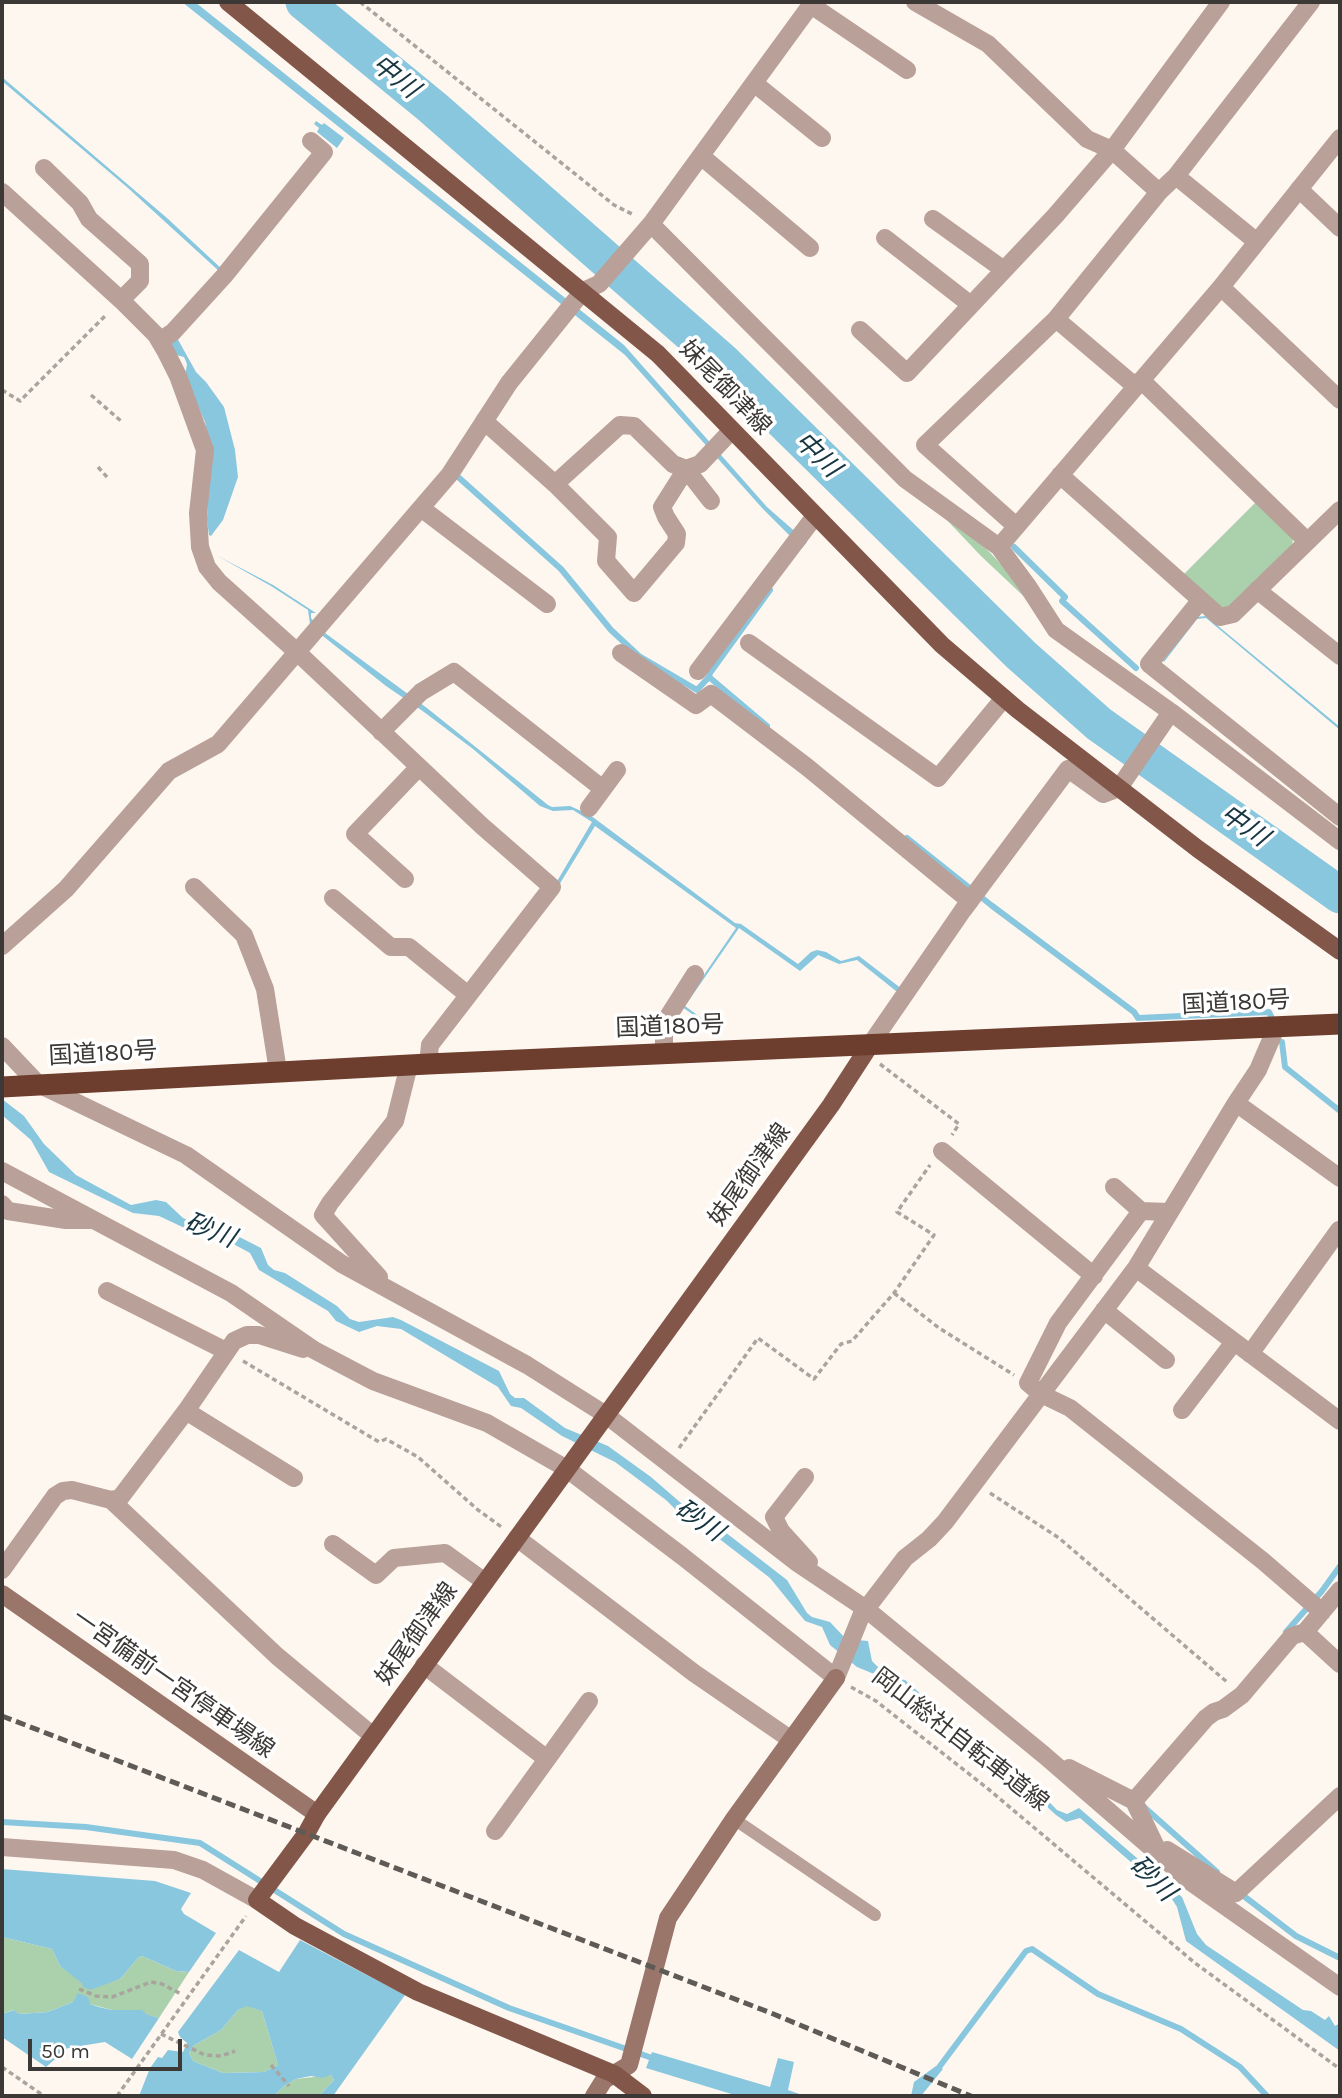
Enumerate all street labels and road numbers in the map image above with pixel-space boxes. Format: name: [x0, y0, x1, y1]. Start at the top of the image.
street label: 妹尾御津線: [673, 335, 777, 441]
street label: 国道180号: [1181, 986, 1291, 1020]
street label: 国道180号: [615, 1011, 725, 1043]
street label: 国道180号: [48, 1037, 158, 1071]
street label: 妹尾御津線: [703, 1118, 797, 1232]
street label: 妹尾御津線: [370, 1577, 464, 1691]
street label: 一宮備前一宮停車場線: [66, 1603, 280, 1765]
street label: 岡山総社自転車道線: [866, 1662, 1054, 1818]

